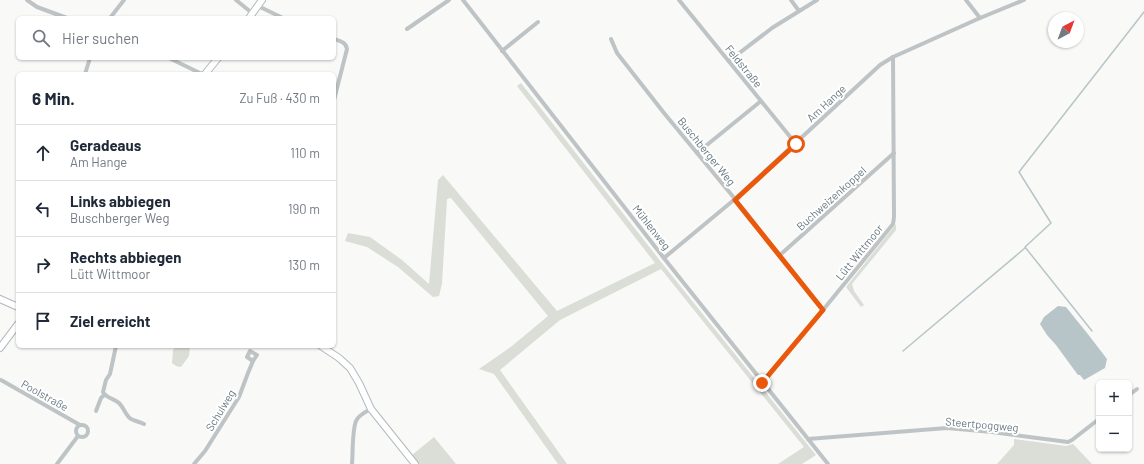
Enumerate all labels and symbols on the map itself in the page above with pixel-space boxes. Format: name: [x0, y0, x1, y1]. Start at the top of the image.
north arrow: [1048, 12, 1084, 48]
street label: Feldstraße: [723, 42, 765, 90]
street label: Am Hange: [804, 82, 848, 124]
street label: Buschberger Weg: [675, 114, 739, 188]
route start: [787, 135, 805, 153]
street label: Buchweizenkoppel: [794, 163, 868, 233]
street label: Mühlenweg: [630, 202, 674, 252]
street label: Lütt Wittmoor: [833, 222, 885, 282]
route end: [753, 374, 771, 392]
street label: Poolstraße: [19, 377, 71, 413]
street label: Schulweg: [203, 387, 237, 433]
street label: Steertpoggweg: [945, 414, 1019, 434]

